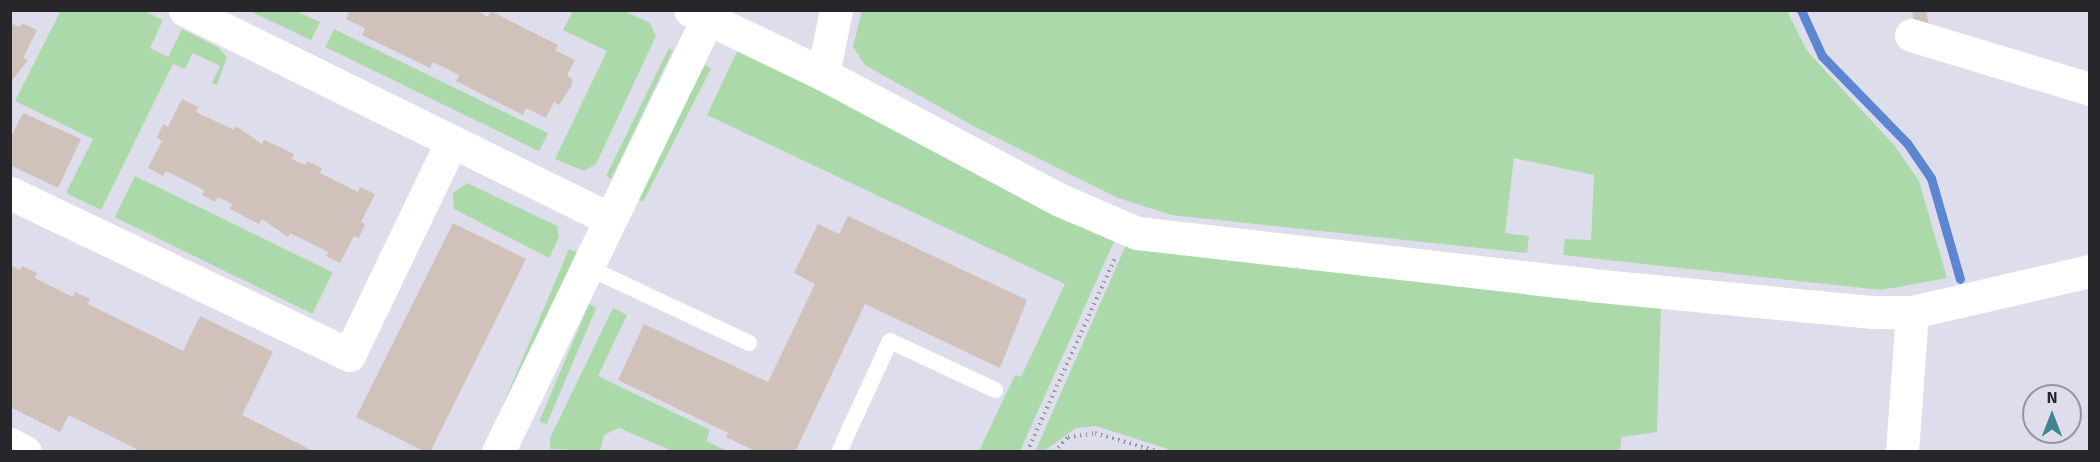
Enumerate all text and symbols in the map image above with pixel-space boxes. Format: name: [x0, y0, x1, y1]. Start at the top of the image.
north arrow: [2022, 384, 2082, 444]
text: N: [2046, 388, 2058, 408]

